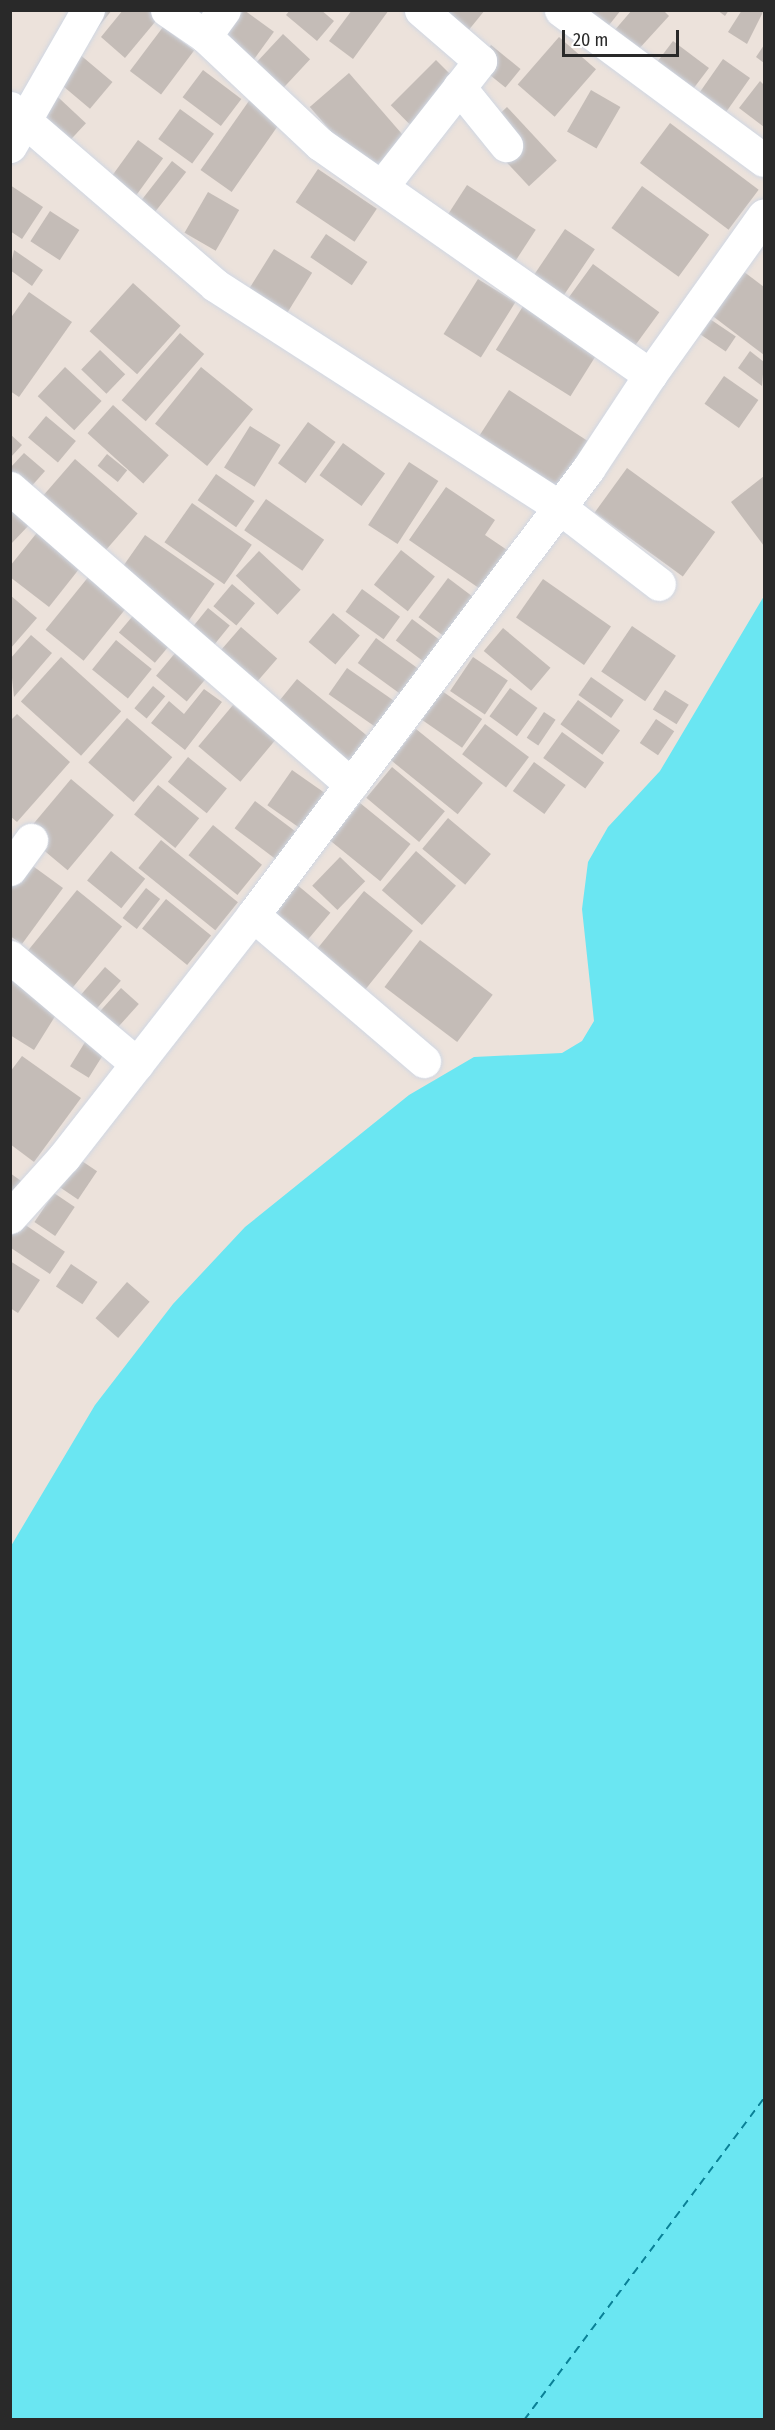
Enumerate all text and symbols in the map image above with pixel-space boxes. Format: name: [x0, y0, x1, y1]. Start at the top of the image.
scale bar: [565, 18, 682, 56]
text: 20 m: [573, 29, 608, 51]

